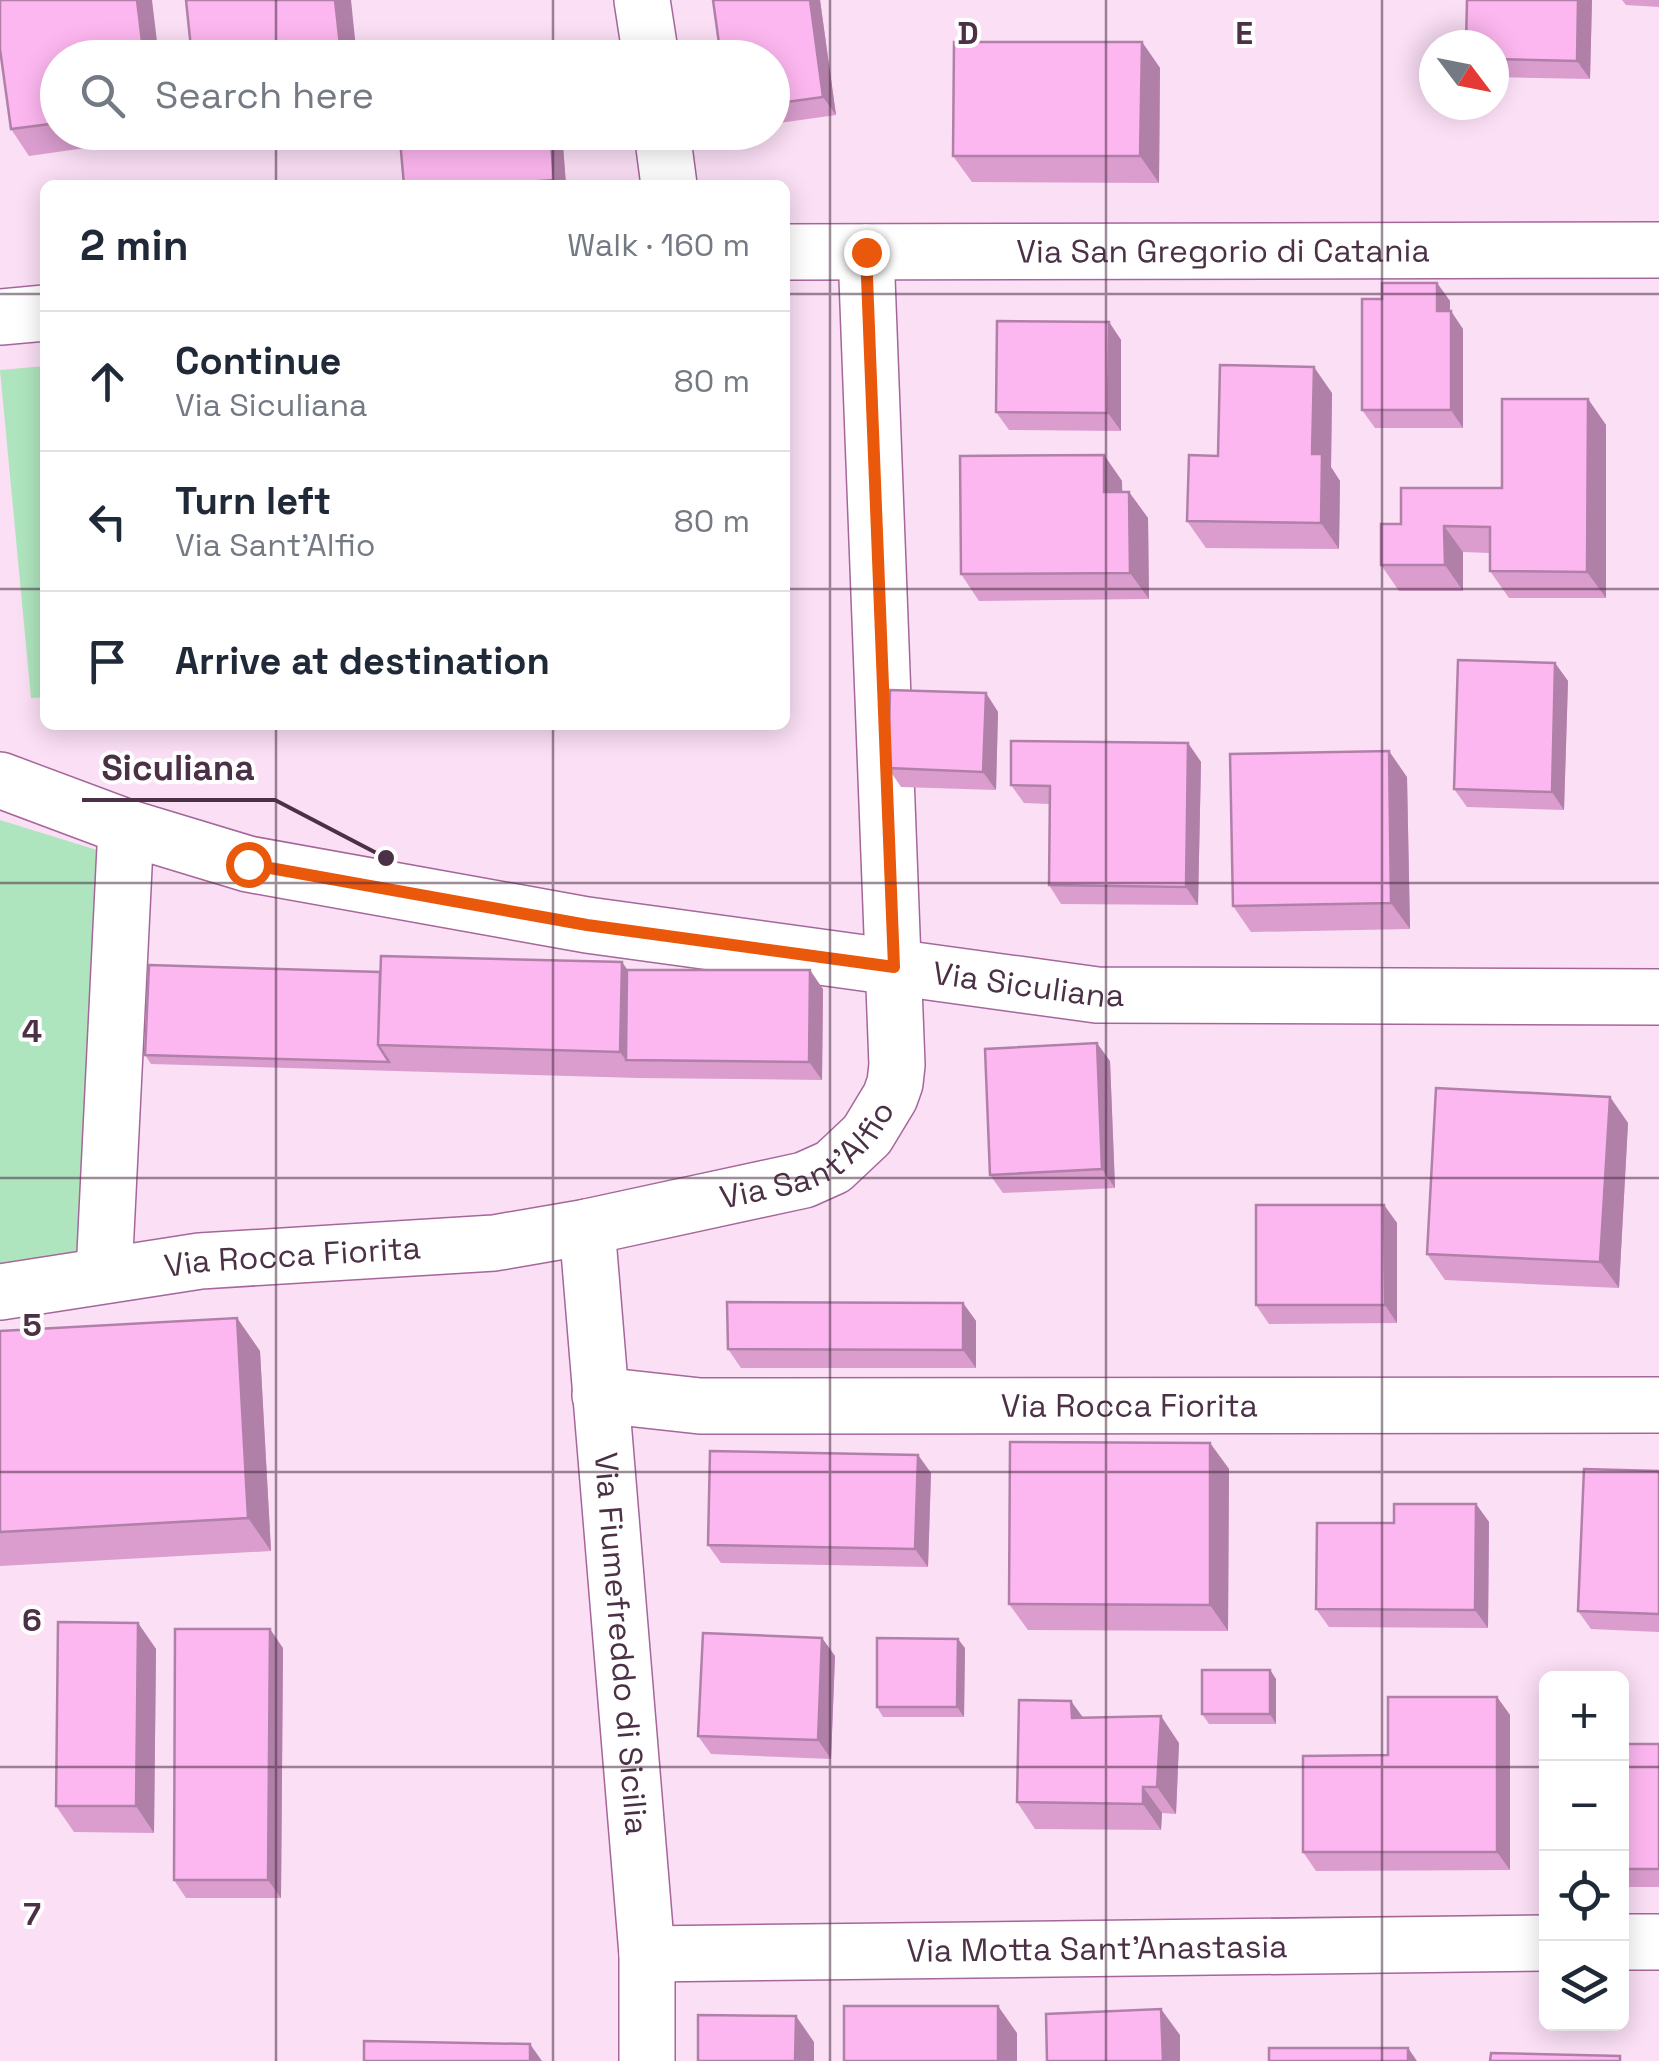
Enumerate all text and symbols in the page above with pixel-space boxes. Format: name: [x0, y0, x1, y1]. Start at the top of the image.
text: D: [957, 13, 979, 53]
text: E: [1235, 13, 1253, 53]
north arrow: [1419, 30, 1509, 120]
search box: [40, 40, 790, 150]
icon: search: [75, 68, 130, 123]
text: Search here: [155, 71, 374, 119]
text: 2 min: [80, 219, 189, 272]
text: Walk · 160 m: [567, 225, 750, 265]
route end: [844, 230, 890, 276]
street label: Via San Gregorio di Catania: [1016, 231, 1430, 271]
text: Continue: [175, 337, 341, 385]
icon: ahead: [80, 354, 135, 409]
text: 80 m: [674, 361, 750, 401]
text: Via Siculiana: [175, 385, 368, 425]
text: Turn left: [175, 477, 331, 525]
icon: left: [80, 494, 135, 549]
text: 80 m: [674, 501, 750, 541]
text: Via Sant'Alfio: [175, 525, 376, 565]
icon: arrive: [80, 634, 135, 689]
text: Arrive at destination: [175, 637, 550, 685]
callout: Siculiana: [82, 735, 275, 800]
text: Siculiana: [101, 746, 255, 790]
route start: [226, 842, 272, 888]
street label: Via Siculiana: [930, 953, 1124, 1016]
text: 4: [22, 1011, 42, 1051]
street label: Via Sant'Alfio: [716, 1093, 903, 1218]
street label: Via Rocca Fiorita: [161, 1228, 422, 1286]
text: 5: [22, 1305, 42, 1345]
street label: Via Rocca Fiorita: [1001, 1385, 1258, 1426]
street label: Via Fiumefreddo di Sicilia: [586, 1451, 657, 1837]
text: 6: [22, 1600, 42, 1640]
map controls: [1539, 1671, 1629, 2031]
button: +: [1539, 1671, 1629, 1761]
button: −: [1539, 1761, 1629, 1851]
button: locate: [1539, 1851, 1629, 1941]
text: 7: [23, 1894, 41, 1934]
street label: Via Motta Sant'Anastasia: [906, 1926, 1288, 1971]
button: layers: [1539, 1941, 1629, 2031]

